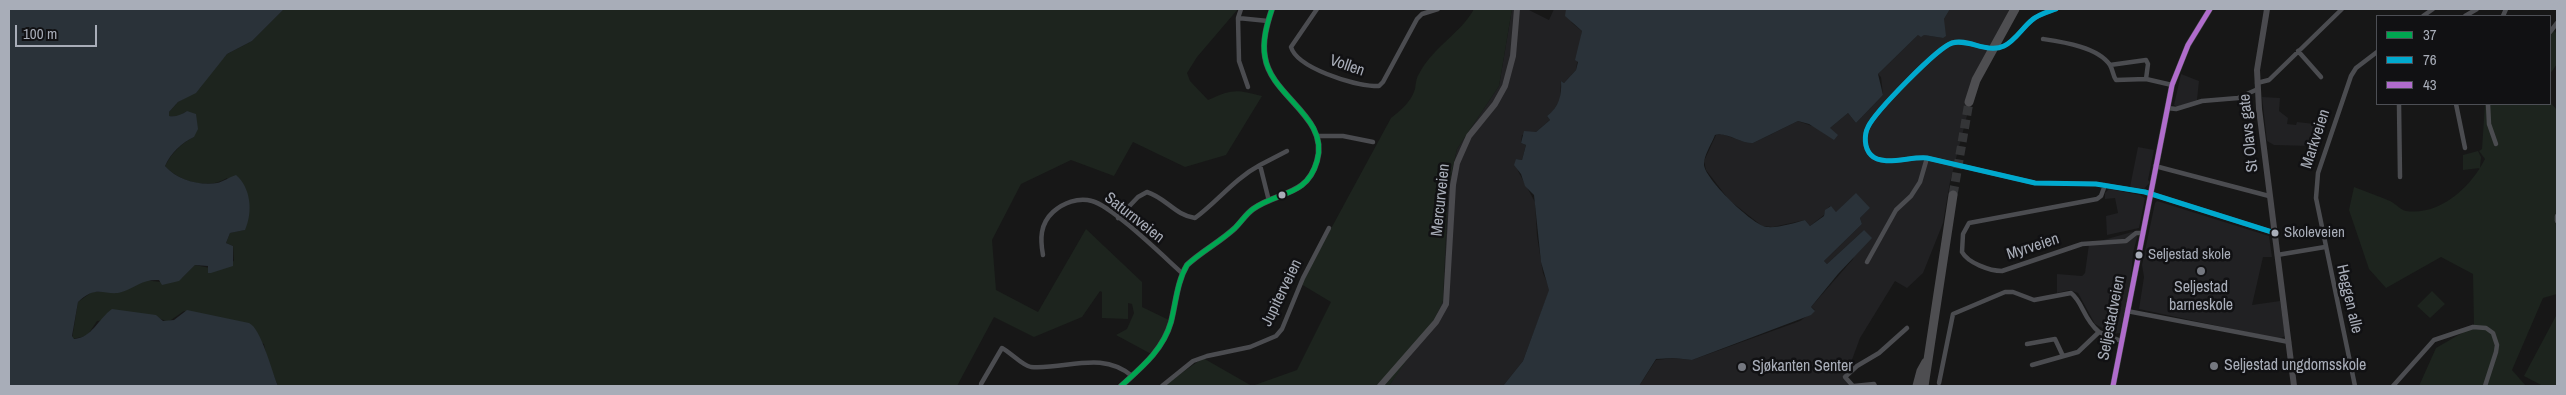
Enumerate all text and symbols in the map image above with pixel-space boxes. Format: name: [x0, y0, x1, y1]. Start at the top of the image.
scale bar: [18, 15, 100, 47]
legend: [2376, 15, 2551, 105]
text: 100 m: [23, 23, 57, 44]
text: 37: [2423, 24, 2437, 45]
text: 76: [2423, 49, 2437, 70]
street label: Vollen: [1327, 51, 1367, 81]
text: 43: [2423, 74, 2437, 95]
street label: St Olavs gate: [2235, 93, 2263, 173]
street label: Markveien: [2297, 107, 2335, 171]
street label: Mercurveien: [1428, 163, 1454, 237]
street label: Saturnveien: [1100, 189, 1168, 247]
unlabelled marker: [1277, 190, 1287, 200]
place label: Skoleveien: [2284, 224, 2345, 242]
marker: Skoleveien: [2270, 228, 2280, 238]
street label: Myrveien: [2004, 230, 2062, 264]
place label: Seljestad skole: [2148, 246, 2231, 264]
marker: Seljestad skole: [2134, 250, 2144, 260]
street label: Jupiterveien: [1258, 256, 1306, 330]
street label: Heggen alle: [2332, 263, 2366, 335]
marker: Seljestad barneskole: [2195, 265, 2207, 277]
street label: Seljestadveien: [2094, 274, 2130, 362]
place label: Seljestad barneskole: [2169, 278, 2233, 316]
place label: Seljestad ungdomsskole: [2224, 356, 2366, 376]
place label: Sjøkanten Senter: [1752, 357, 1853, 377]
marker: Seljestad ungdomsskole: [2208, 360, 2220, 372]
marker: Sjøkanten Senter: [1736, 361, 1748, 373]

